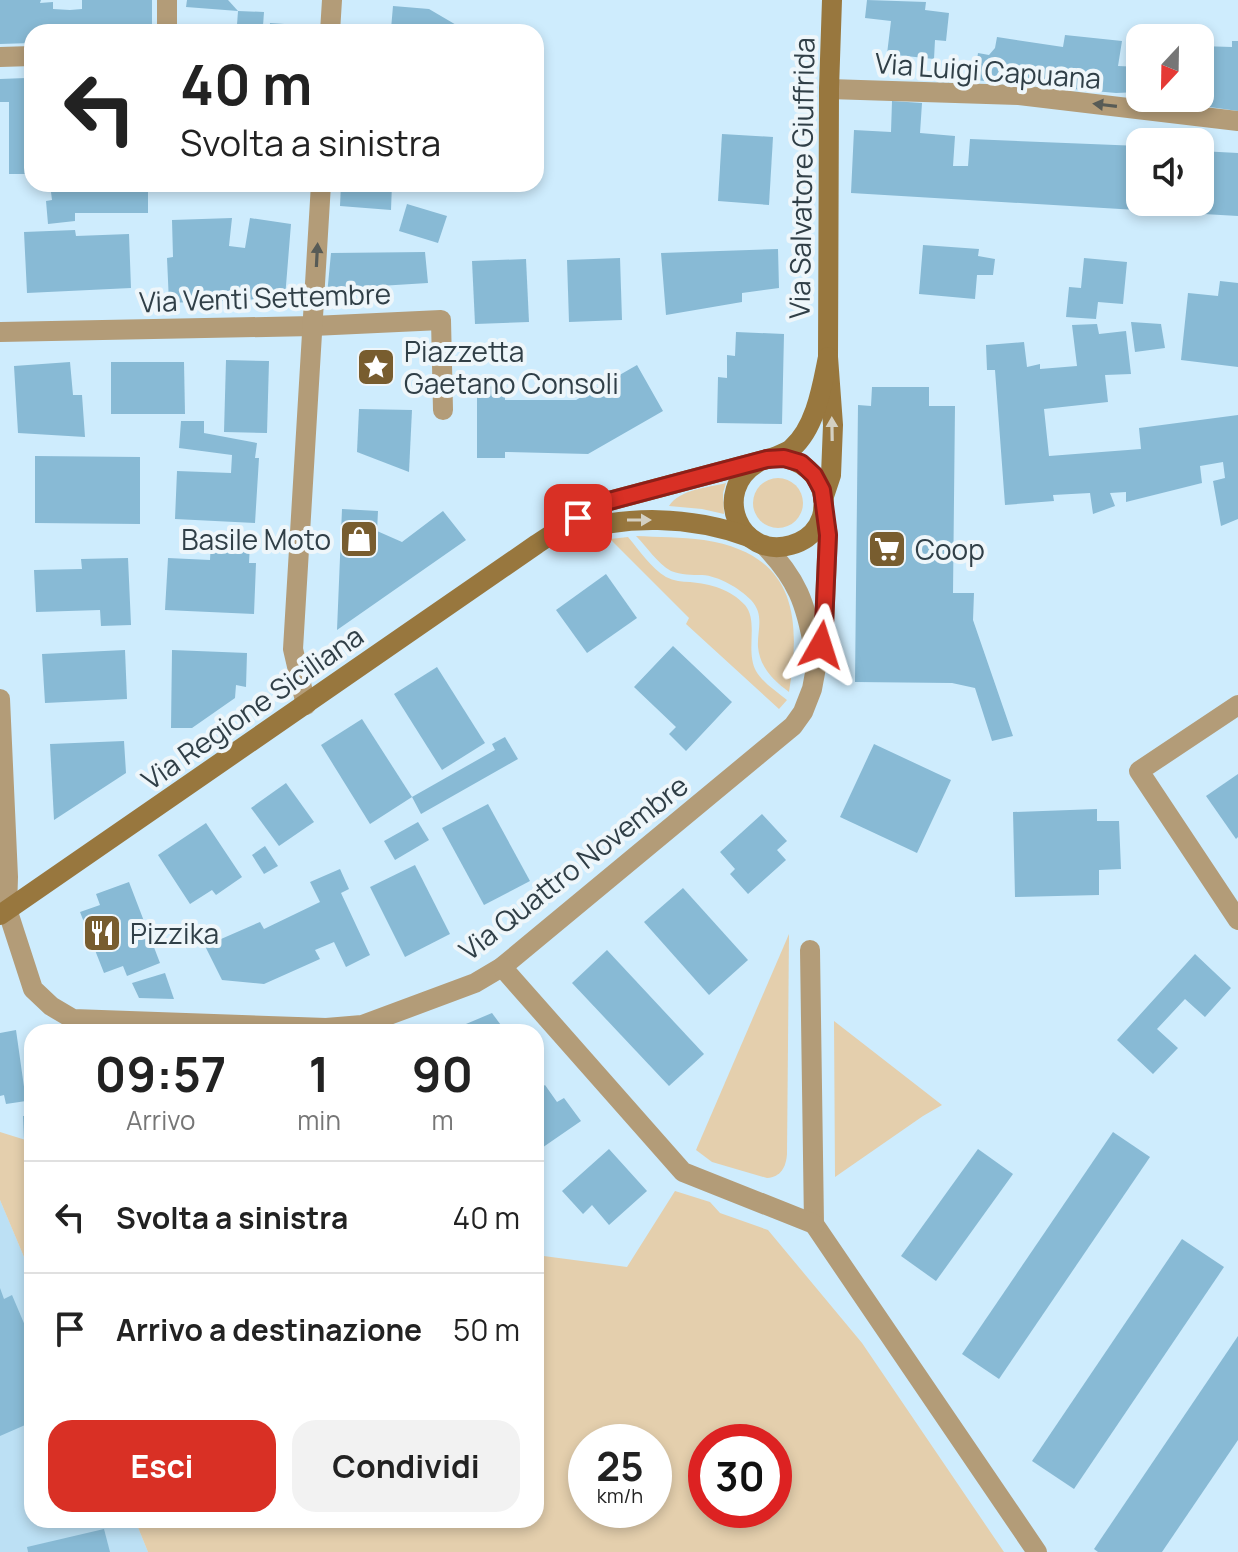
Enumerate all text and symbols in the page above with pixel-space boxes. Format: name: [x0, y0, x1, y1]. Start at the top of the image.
north arrow: [1126, 24, 1214, 112]
map controls: [1126, 24, 1214, 216]
street label: Via Salvatore Giuffrida: [780, 37, 822, 319]
street label: Via Luigi Capuana: [874, 43, 1102, 97]
text: 40 m: [180, 45, 312, 122]
icon: left: [48, 56, 152, 160]
one-way arrow: [1092, 99, 1117, 112]
text: Svolta a sinistra: [180, 118, 441, 167]
button: sound: [1126, 128, 1214, 216]
one-way arrow: [311, 242, 324, 267]
street label: Via Venti Settembre: [138, 274, 392, 320]
place label: Piazzetta Gaetano Consoli: [404, 332, 619, 402]
place icon: Piazzetta Gaetano Consoli: [355, 346, 397, 388]
one-way arrow: [826, 416, 838, 441]
pin: [544, 484, 612, 552]
icon: arrive: [556, 496, 600, 540]
one-way arrow: [627, 514, 652, 526]
shop icon: Basile Moto: [338, 518, 380, 560]
place label: Basile Moto: [181, 520, 331, 558]
supermarket icon: Coop: [866, 528, 908, 570]
place label: Coop: [915, 530, 985, 568]
position arrow: [779, 603, 863, 687]
street label: Via Regione Siciliana: [134, 616, 370, 798]
street label: Via Quattro Novembre: [451, 766, 695, 968]
restaurant icon: Pizzika: [81, 912, 123, 954]
place label: Pizzika: [130, 914, 219, 952]
text: 09:57: [95, 1041, 226, 1106]
text: 1: [309, 1041, 330, 1106]
text: 90: [412, 1041, 473, 1106]
text: Arrivo: [126, 1102, 195, 1138]
text: min: [297, 1102, 341, 1138]
text: m: [431, 1102, 453, 1138]
icon: left: [48, 1195, 92, 1239]
text: Svolta a sinistra: [116, 1197, 348, 1238]
text: 40 m: [453, 1197, 520, 1238]
icon: arrive: [48, 1307, 92, 1351]
text: Arrivo a destinazione: [116, 1309, 422, 1350]
text: 50 m: [453, 1309, 520, 1350]
button: Esci: [48, 1420, 276, 1512]
button: Condividi: [292, 1420, 520, 1512]
speed limit sign: 30: [688, 1424, 792, 1528]
text: 25: [596, 1438, 644, 1493]
text: km/h: [597, 1482, 643, 1509]

